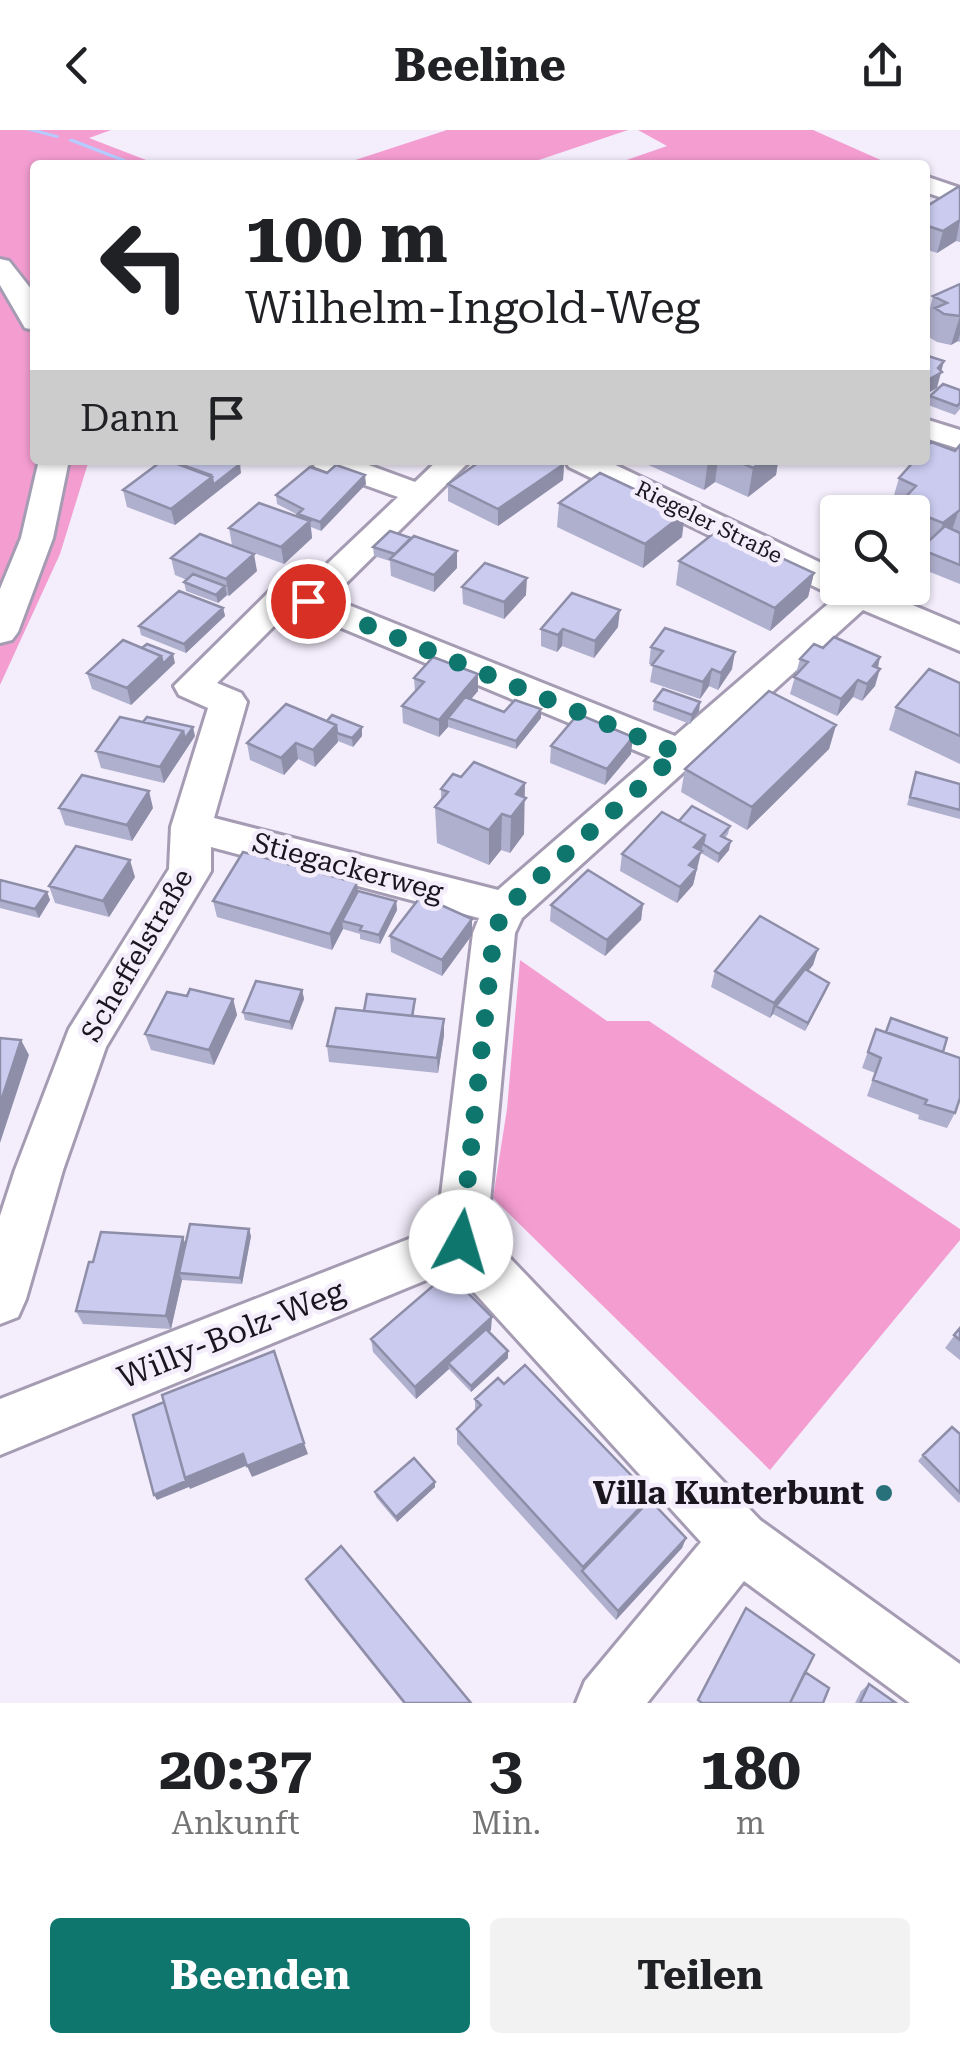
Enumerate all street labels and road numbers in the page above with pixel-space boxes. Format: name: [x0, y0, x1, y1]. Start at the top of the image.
street label: Riegeler Straße: [632, 476, 786, 568]
street label: Stiegackerweg: [249, 826, 447, 908]
street label: Scheffelstraße: [74, 863, 200, 1047]
street label: Willy-Bolz-Weg: [112, 1271, 351, 1397]

